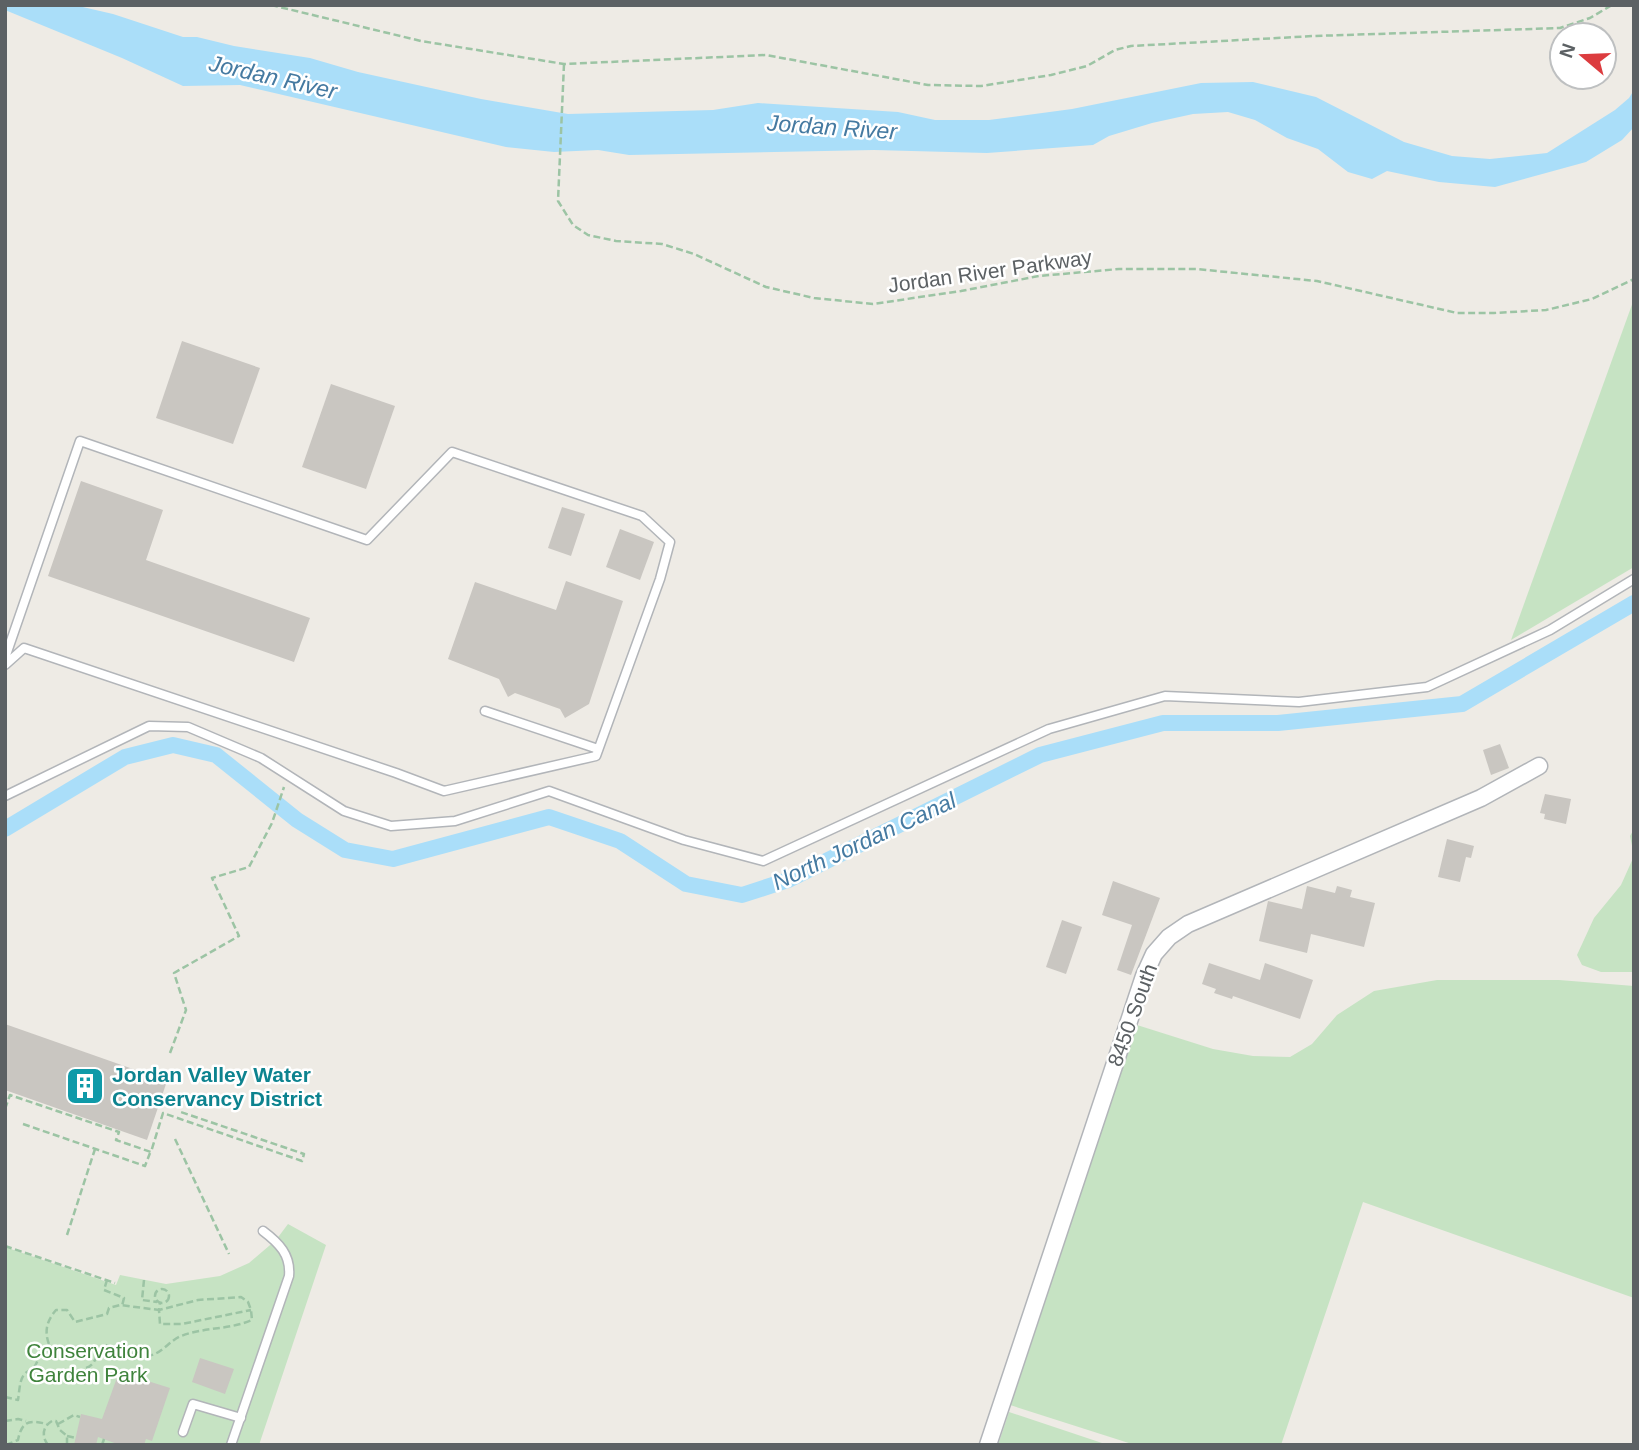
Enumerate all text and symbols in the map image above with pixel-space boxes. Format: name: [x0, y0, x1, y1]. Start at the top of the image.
north arrow: [1548, 21, 1618, 91]
text: N: [1555, 41, 1580, 61]
water label: Jordan River: [206, 49, 341, 105]
water label: Jordan River: [765, 109, 899, 145]
street label: Jordan River Parkway: [887, 245, 1094, 297]
water label: North Jordan Canal: [768, 787, 961, 895]
street label: 8450 South: [1103, 961, 1161, 1069]
place label: Jordan Valley Water Conservancy District: [112, 1063, 322, 1110]
building icon: Jordan Valley Water Conservancy District: [64, 1065, 106, 1107]
park label: Conservation Garden Park: [26, 1339, 150, 1386]

